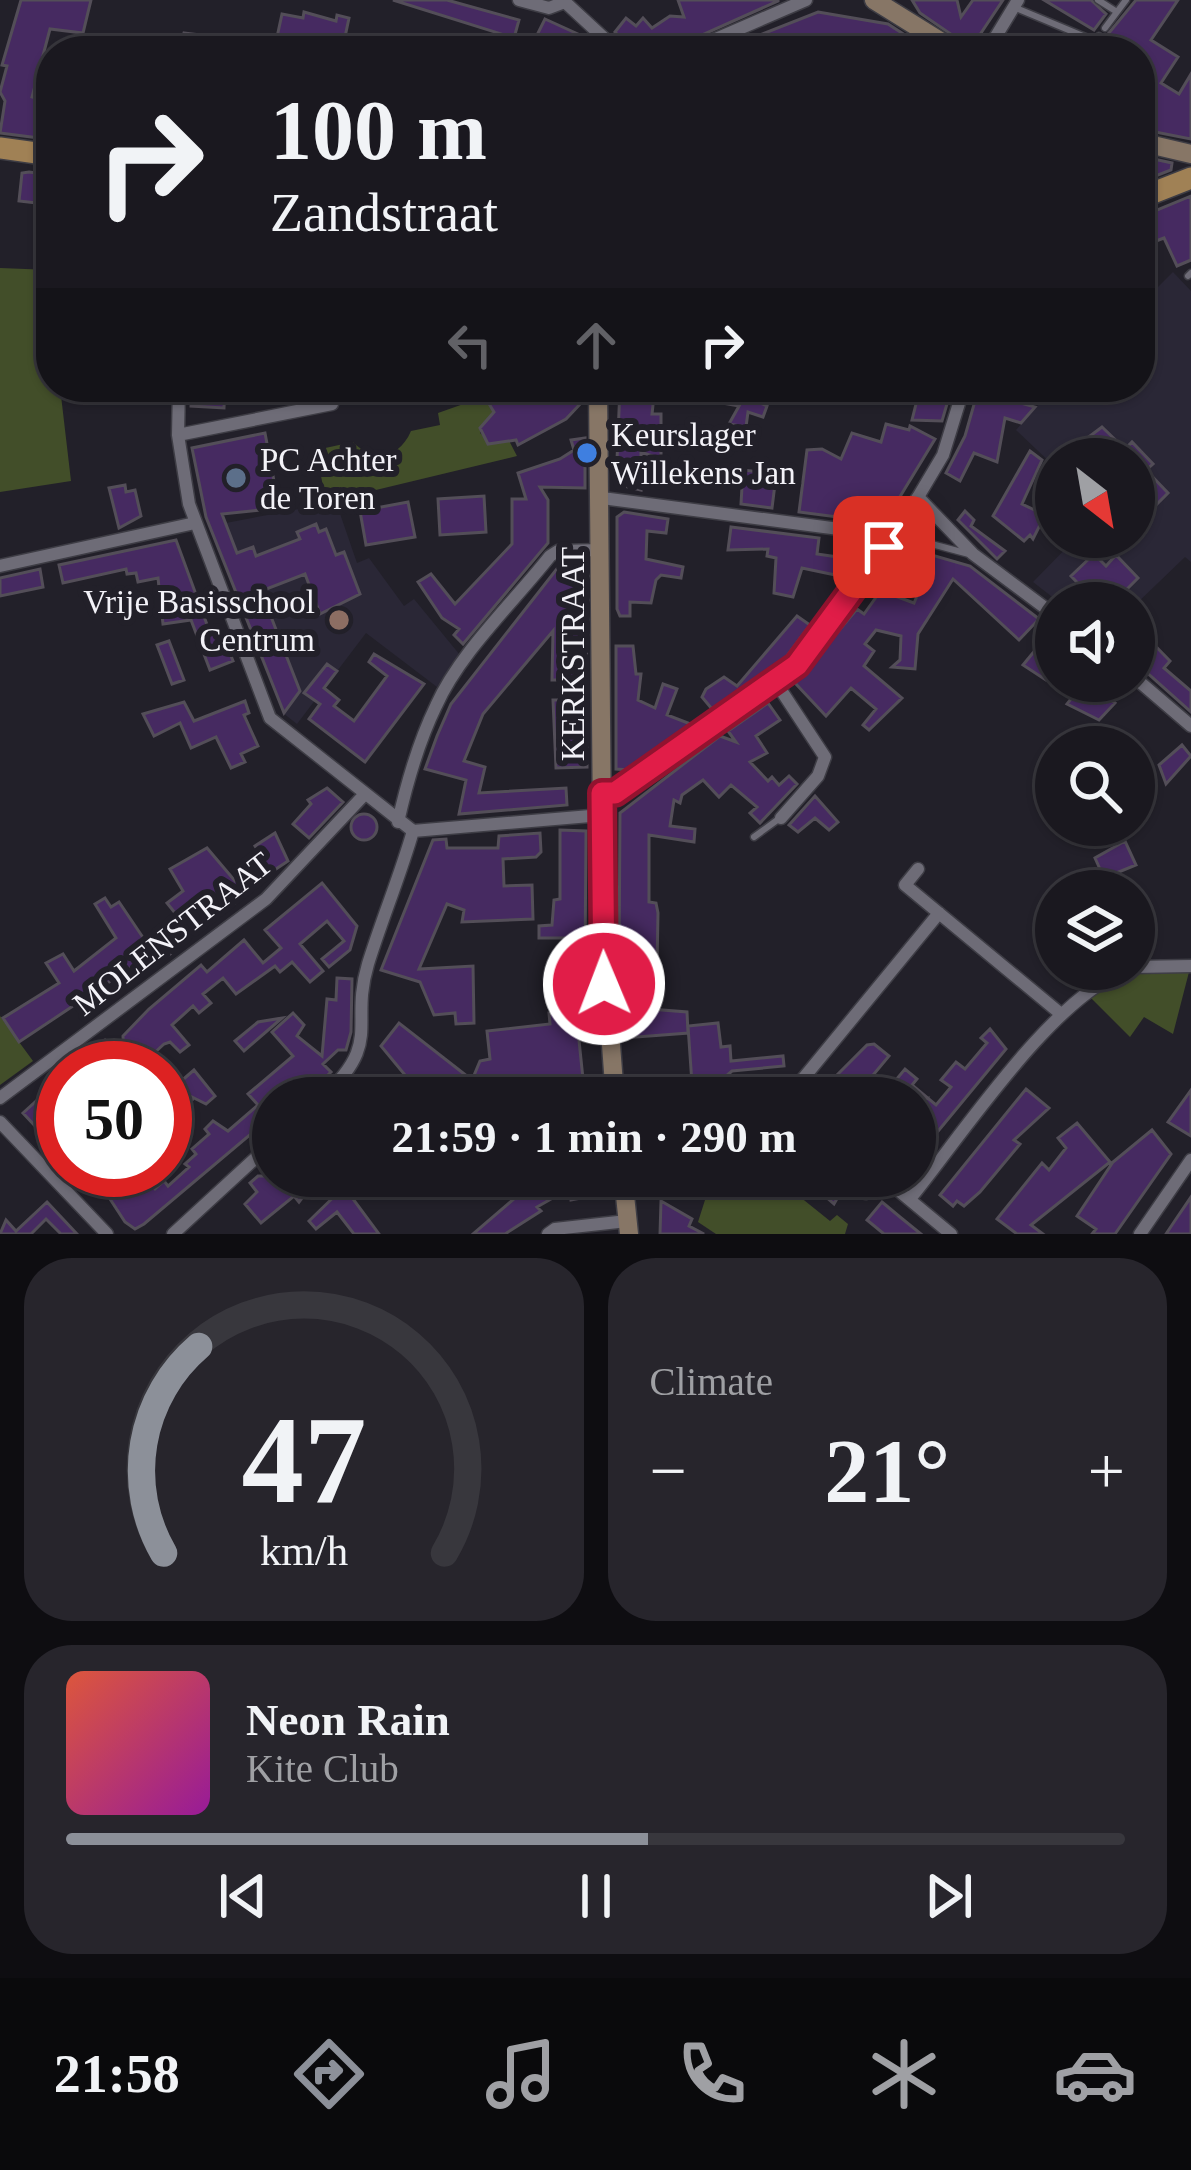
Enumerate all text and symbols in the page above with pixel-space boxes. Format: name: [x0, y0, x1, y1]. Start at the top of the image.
icon: right: [72, 84, 228, 240]
text: 100 m: [270, 84, 487, 177]
text: Zandstraat: [270, 183, 498, 243]
icon: left: [437, 312, 503, 378]
icon: ahead: [563, 312, 629, 378]
icon: right: [689, 312, 755, 378]
place label: Keurslager Willekens Jan: [611, 417, 796, 491]
north arrow: [1035, 438, 1155, 558]
map controls: [1035, 438, 1155, 990]
marker: Keurslager Willekens Jan: [574, 440, 600, 466]
place label: PC Achter de Toren: [260, 442, 397, 516]
marker: PC Achter de Toren: [223, 465, 249, 491]
pin: [833, 496, 935, 598]
icon: arrive: [851, 514, 917, 580]
street label: KERKSTRAAT: [555, 547, 591, 761]
button: sound: [1035, 582, 1155, 702]
place label: Vrije Basisschool Centrum: [83, 584, 315, 658]
marker: Vrije Basisschool Centrum: [326, 607, 352, 633]
button: search: [1035, 726, 1155, 846]
street label: MOLENSTRAAT: [66, 845, 279, 1022]
button: layers: [1035, 870, 1155, 990]
position arrow: [541, 921, 667, 1047]
speed limit sign: 50: [36, 1041, 192, 1197]
text: 21:59 · 1 min · 290 m: [392, 1112, 797, 1162]
text: Climate: [650, 1360, 773, 1403]
text: 47: [241, 1391, 366, 1529]
text: 21°: [824, 1422, 950, 1521]
text: −: [650, 1434, 687, 1507]
text: +: [1088, 1434, 1125, 1507]
text: km/h: [260, 1526, 348, 1573]
text: Neon Rain: [246, 1695, 450, 1745]
text: Kite Club: [246, 1747, 399, 1790]
icon: previous: [210, 1863, 276, 1929]
icon: pause: [563, 1863, 629, 1929]
icon: next: [916, 1863, 982, 1929]
icon: directions: [287, 2032, 371, 2116]
icon: music: [479, 2032, 563, 2116]
icon: phone: [670, 2032, 754, 2116]
icon: climate: [862, 2032, 946, 2116]
icon: car: [1053, 2032, 1137, 2116]
text: 21:58: [54, 2044, 180, 2104]

